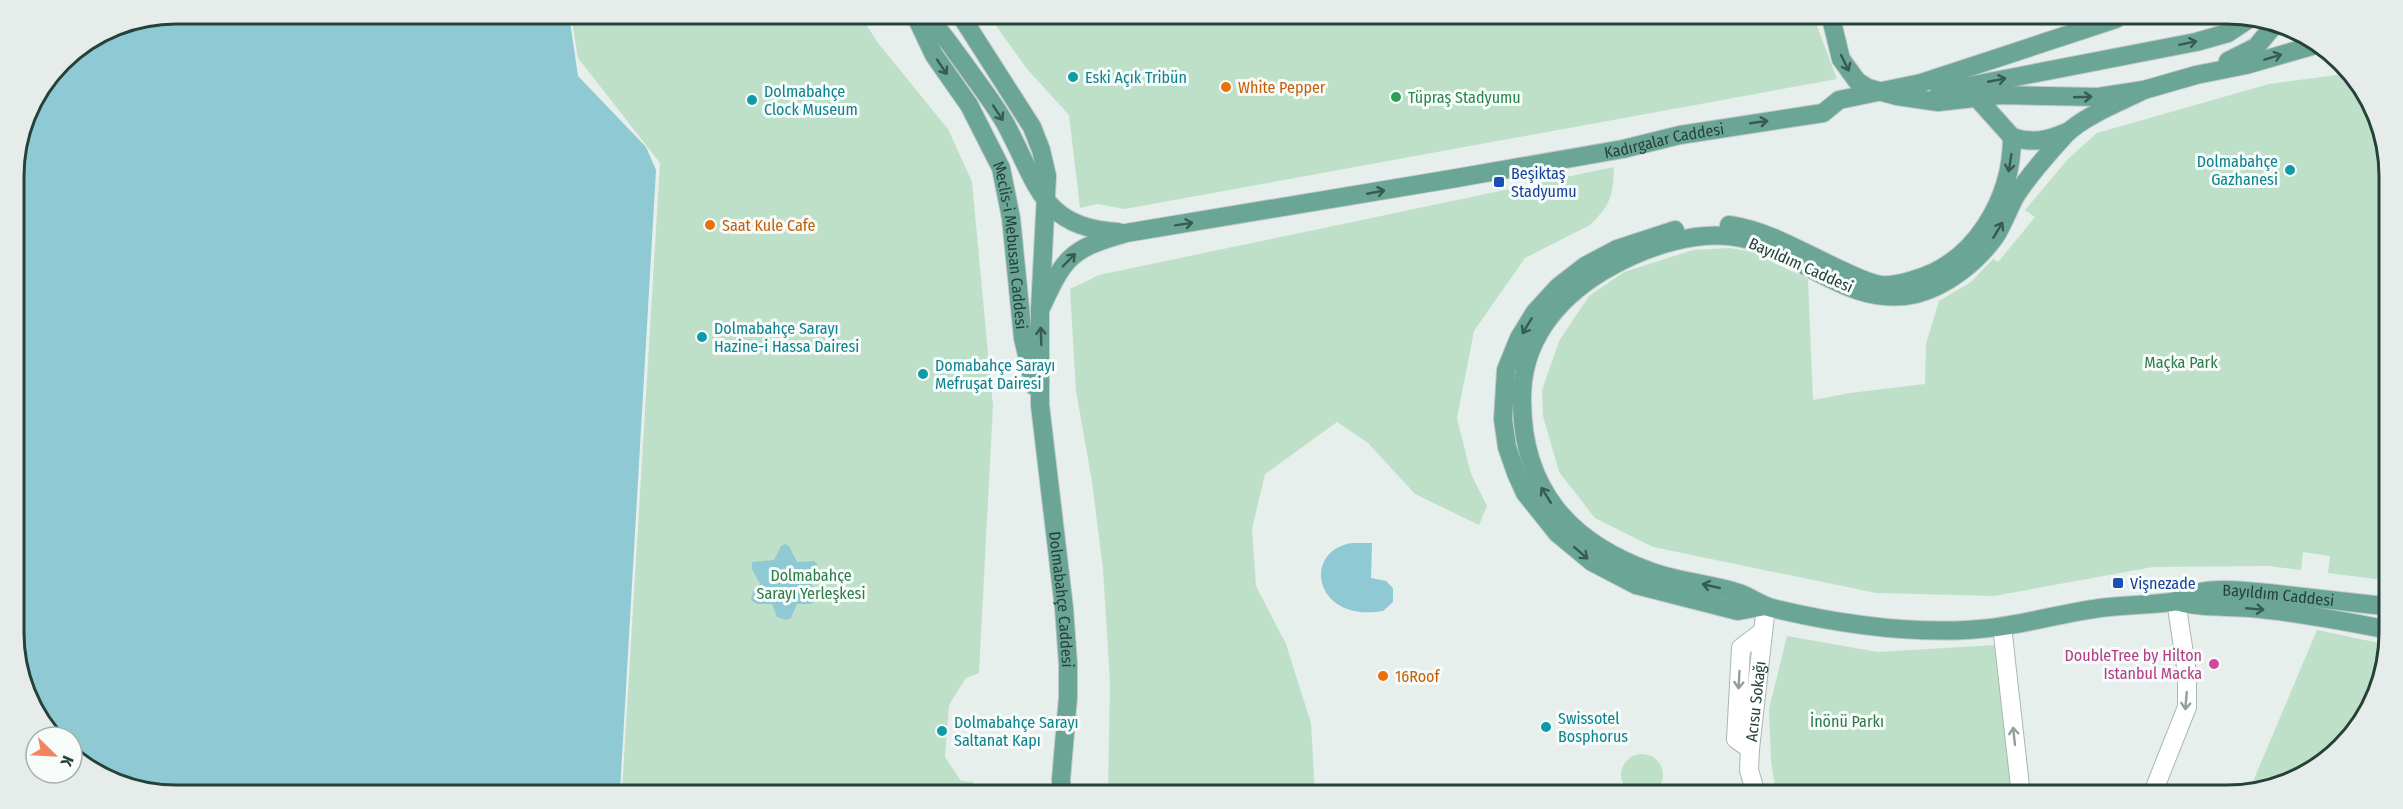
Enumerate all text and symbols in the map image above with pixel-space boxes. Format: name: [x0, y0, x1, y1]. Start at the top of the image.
one-way arrow: [2178, 37, 2198, 48]
one-way arrow: [2263, 51, 2282, 62]
one-way arrow: [1839, 54, 1851, 72]
one-way arrow: [936, 58, 948, 75]
place label: Eski Açık Tribün: [1085, 68, 1187, 87]
marker: Eski Açık Tribün: [1066, 70, 1080, 84]
one-way arrow: [1987, 74, 2006, 85]
place label: White Pepper: [1238, 78, 1326, 97]
marker: White Pepper: [1219, 80, 1233, 94]
place label: Dolmabahçe Clock Museum: [764, 82, 858, 119]
place label: Tüpraş Stadyumu: [1408, 88, 1521, 107]
marker: Tüpraş Stadyumu: [1389, 90, 1403, 104]
one-way arrow: [2072, 92, 2092, 103]
marker: Dolmabahçe Clock Museum: [745, 93, 759, 107]
one-way arrow: [992, 104, 1004, 121]
one-way arrow: [1748, 116, 1768, 127]
street label: Kadırgalar Caddesi: [1602, 119, 1725, 162]
place label: Dolmabahçe Gazhanesi: [2197, 152, 2278, 189]
one-way arrow: [2005, 153, 2016, 173]
street label: Meclis-i Mebusan Caddesi: [989, 158, 1032, 330]
marker: Dolmabahçe Gazhanesi: [2283, 163, 2297, 177]
place label: Beşiktaş Stadyumu: [1511, 164, 1577, 201]
marker: Beşiktaş Stadyumu: [1492, 175, 1506, 189]
one-way arrow: [1366, 186, 1385, 197]
place label: Saat Kule Cafe: [722, 216, 816, 235]
marker: Saat Kule Cafe: [703, 218, 717, 232]
one-way arrow: [1173, 219, 1193, 230]
one-way arrow: [1993, 222, 2005, 239]
street label: Bayıldım Caddesi: [1746, 234, 1856, 296]
one-way arrow: [1062, 252, 1076, 267]
one-way arrow: [1520, 317, 1532, 334]
place label: Dolmabahçe Sarayı Hazine-i Hassa Dairesi: [714, 319, 859, 356]
one-way arrow: [1035, 327, 1046, 347]
marker: Dolmabahçe Sarayı Hazine-i Hassa Dairesi: [695, 330, 709, 344]
park label: Maçka Park: [2144, 353, 2218, 372]
place label: Domabahçe Sarayı Mefruşat Dairesi: [935, 356, 1055, 393]
marker: Domabahçe Sarayı Mefruşat Dairesi: [916, 367, 930, 381]
one-way arrow: [1539, 487, 1551, 504]
street label: Dolmabahçe Caddesi: [1046, 530, 1078, 667]
one-way arrow: [1573, 546, 1588, 560]
park label: Dolmabahçe Sarayı Yerleşkesi: [757, 566, 865, 603]
place label: Vişnezade: [2130, 574, 2196, 593]
marker: Vişnezade: [2111, 576, 2125, 590]
one-way arrow: [1702, 580, 1721, 592]
street label: Bayıldım Caddesi: [2222, 580, 2335, 610]
one-way arrow: [2244, 604, 2264, 615]
place label: DoubleTree by Hilton Istanbul Macka: [2065, 646, 2202, 683]
marker: DoubleTree by Hilton Istanbul Macka: [2207, 657, 2221, 671]
street label: Acısu Sokağı: [1741, 660, 1769, 743]
place label: 16Roof: [1395, 667, 1440, 686]
marker: 16Roof: [1376, 669, 1390, 683]
one-way arrow: [1733, 670, 1744, 690]
one-way arrow: [2181, 690, 2192, 710]
place label: Swissotel Bosphorus: [1558, 709, 1628, 746]
park label: İnönü Parkı: [1810, 712, 1884, 731]
place label: Dolmabahçe Sarayı Saltanat Kapı: [954, 713, 1079, 750]
marker: Swissotel Bosphorus: [1539, 720, 1553, 734]
marker: Dolmabahçe Sarayı Saltanat Kapı: [935, 724, 949, 738]
north arrow: [24, 725, 84, 785]
one-way arrow: [2009, 727, 2020, 747]
text: K: [56, 753, 78, 770]

